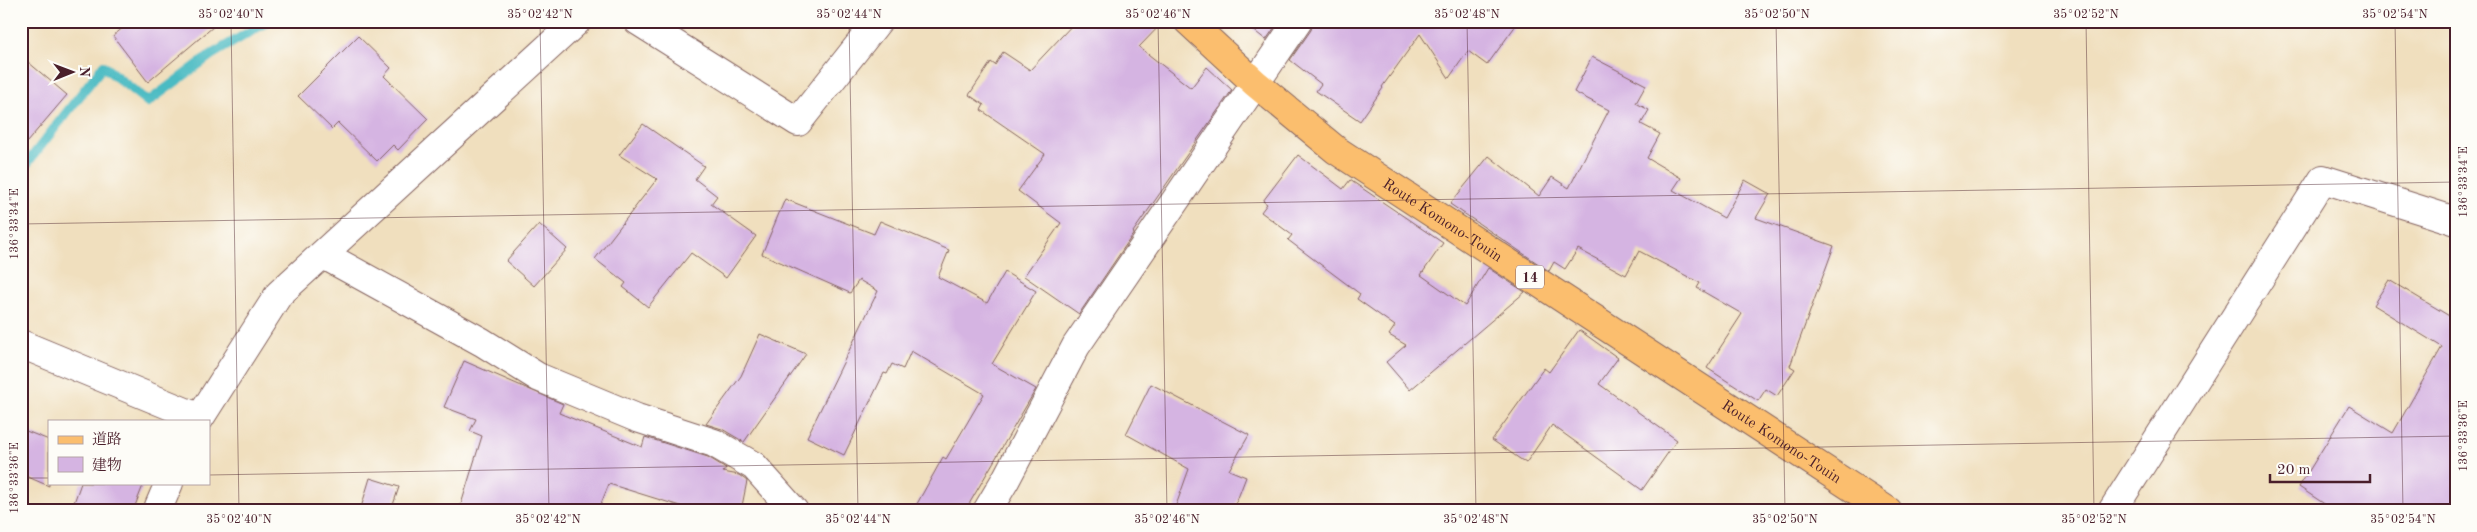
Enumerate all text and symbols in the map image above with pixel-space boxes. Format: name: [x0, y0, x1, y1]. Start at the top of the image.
text: 35°02'40"N: [198, 8, 264, 21]
text: 35°02'42"N: [507, 8, 573, 21]
text: 35°02'44"N: [816, 8, 882, 21]
text: 35°02'46"N: [1125, 8, 1191, 21]
text: 35°02'48"N: [1434, 8, 1500, 21]
text: 35°02'50"N: [1744, 8, 1810, 21]
text: 35°02'52"N: [2053, 8, 2119, 21]
text: 35°02'54"N: [2362, 8, 2428, 21]
north arrow: [48, 48, 98, 98]
text: N: [77, 66, 91, 78]
text: 136°33'34"E: [2458, 146, 2470, 218]
street label: Route Komono-Touin: [1380, 177, 1504, 265]
text: 136°33'34"E: [9, 188, 21, 260]
road number: 14: [1516, 266, 1544, 288]
street label: Route Komono-Touin: [1719, 398, 1843, 487]
text: 136°33'36"E: [2458, 400, 2470, 472]
legend: [48, 420, 210, 484]
text: 道路: [92, 431, 122, 448]
text: 136°33'36"E: [9, 442, 21, 514]
scale bar: [2270, 452, 2370, 484]
text: 建物: [92, 457, 122, 474]
text: 20 m: [2277, 463, 2311, 478]
text: 35°02'40"N: [206, 513, 272, 526]
text: 35°02'42"N: [515, 513, 581, 526]
text: 35°02'44"N: [825, 513, 891, 526]
text: 35°02'46"N: [1134, 513, 1200, 526]
text: 35°02'48"N: [1443, 513, 1509, 526]
text: 35°02'50"N: [1752, 513, 1818, 526]
text: 35°02'52"N: [2061, 513, 2127, 526]
text: 35°02'54"N: [2370, 513, 2436, 526]

